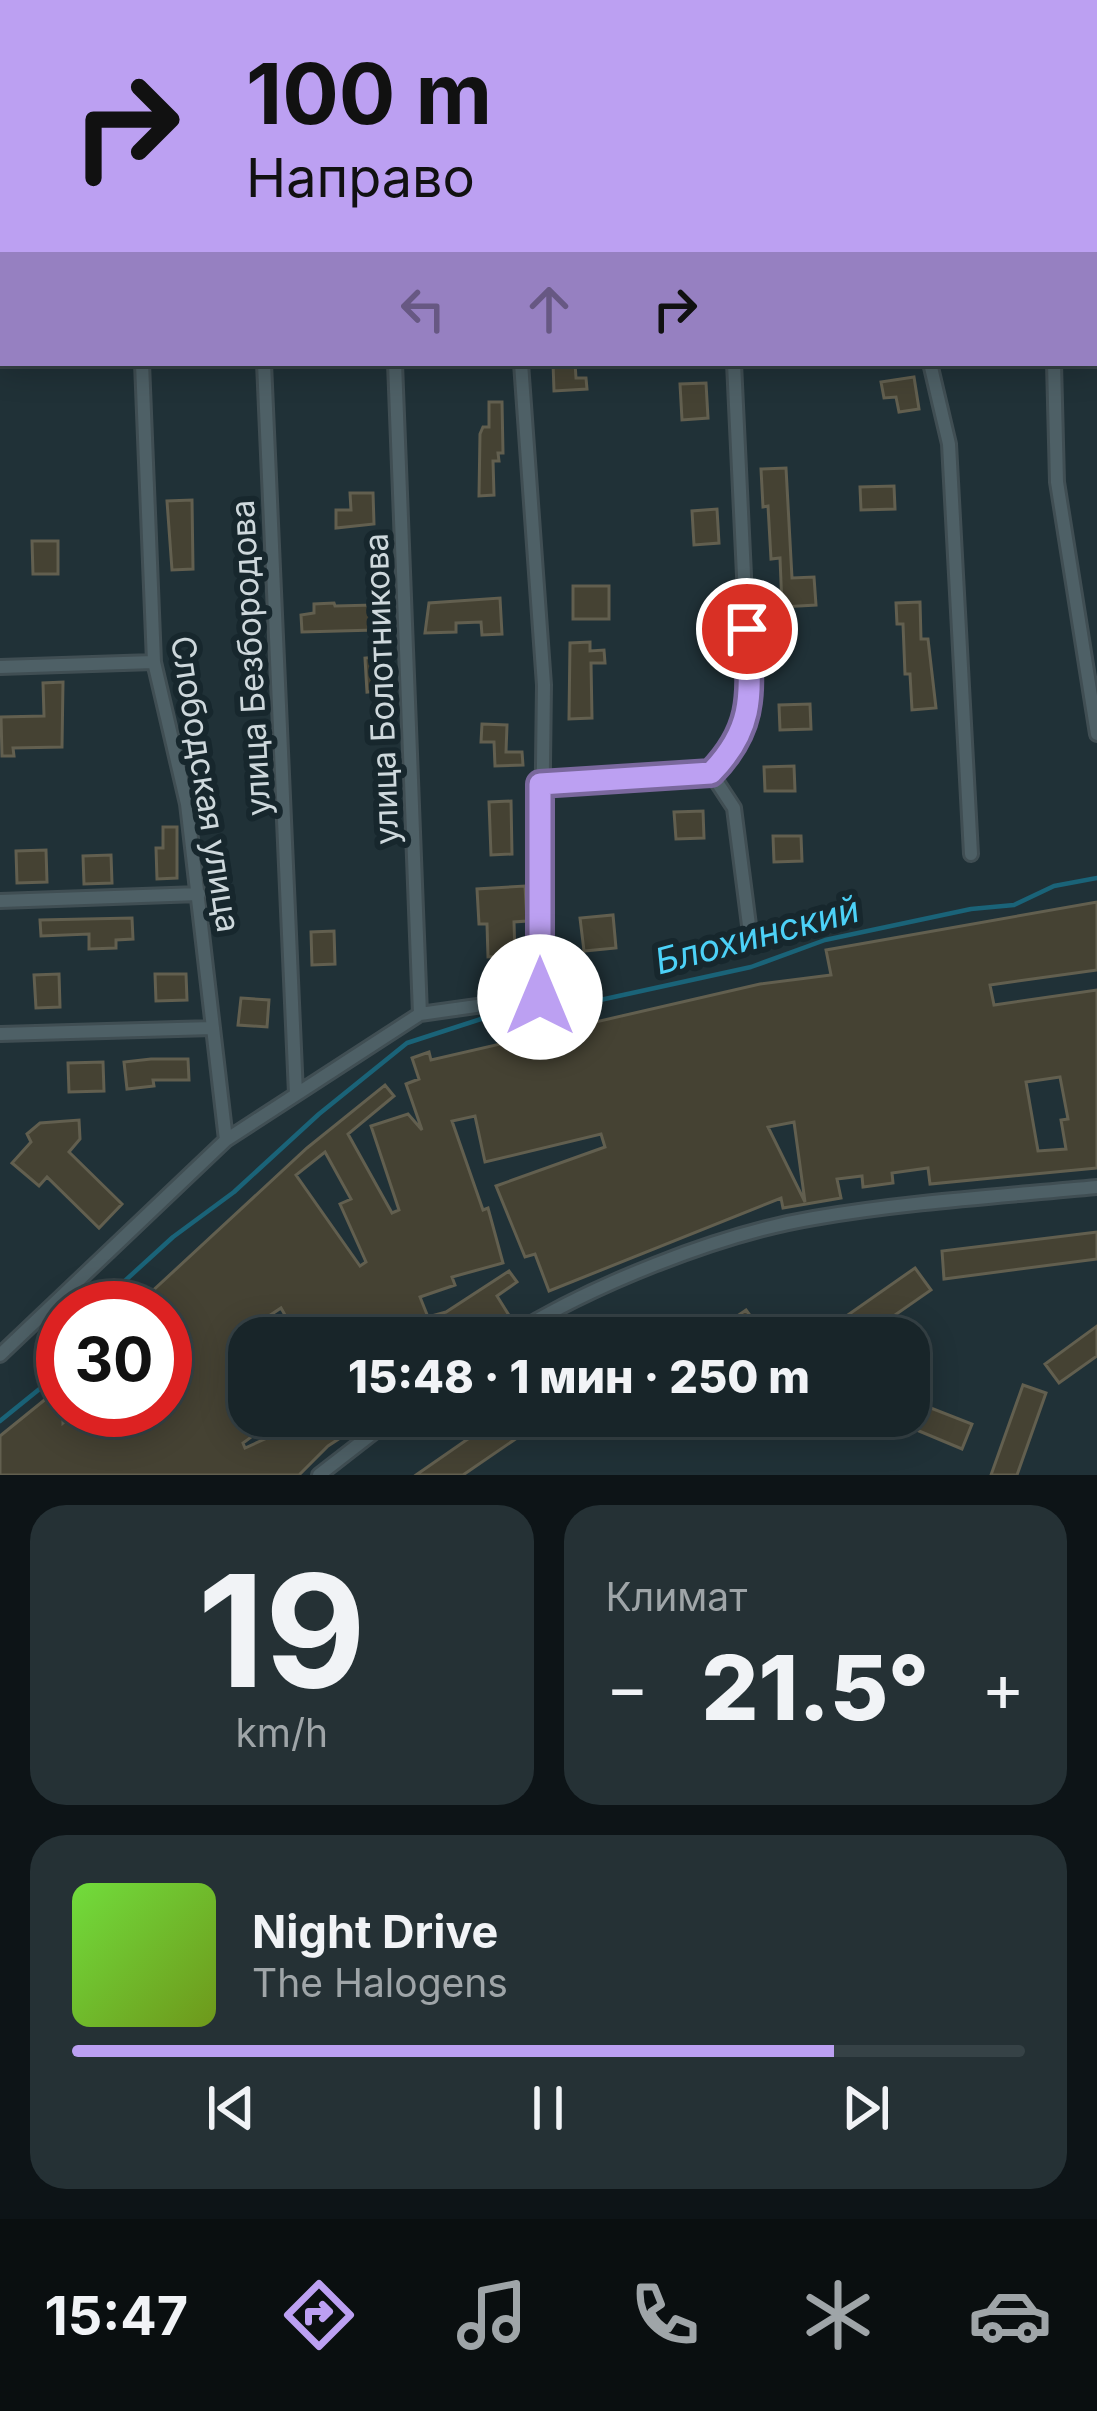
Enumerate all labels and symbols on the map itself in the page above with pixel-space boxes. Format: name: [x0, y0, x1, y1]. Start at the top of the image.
street label: улица Безбородова: [222, 499, 278, 817]
street label: улица Болотникова: [356, 532, 406, 846]
pin: [696, 578, 798, 680]
street label: Слободская улица: [163, 633, 249, 935]
water label: Блохинский: [650, 887, 864, 983]
position arrow: [477, 934, 603, 1060]
speed limit sign: 30: [36, 1281, 192, 1437]

